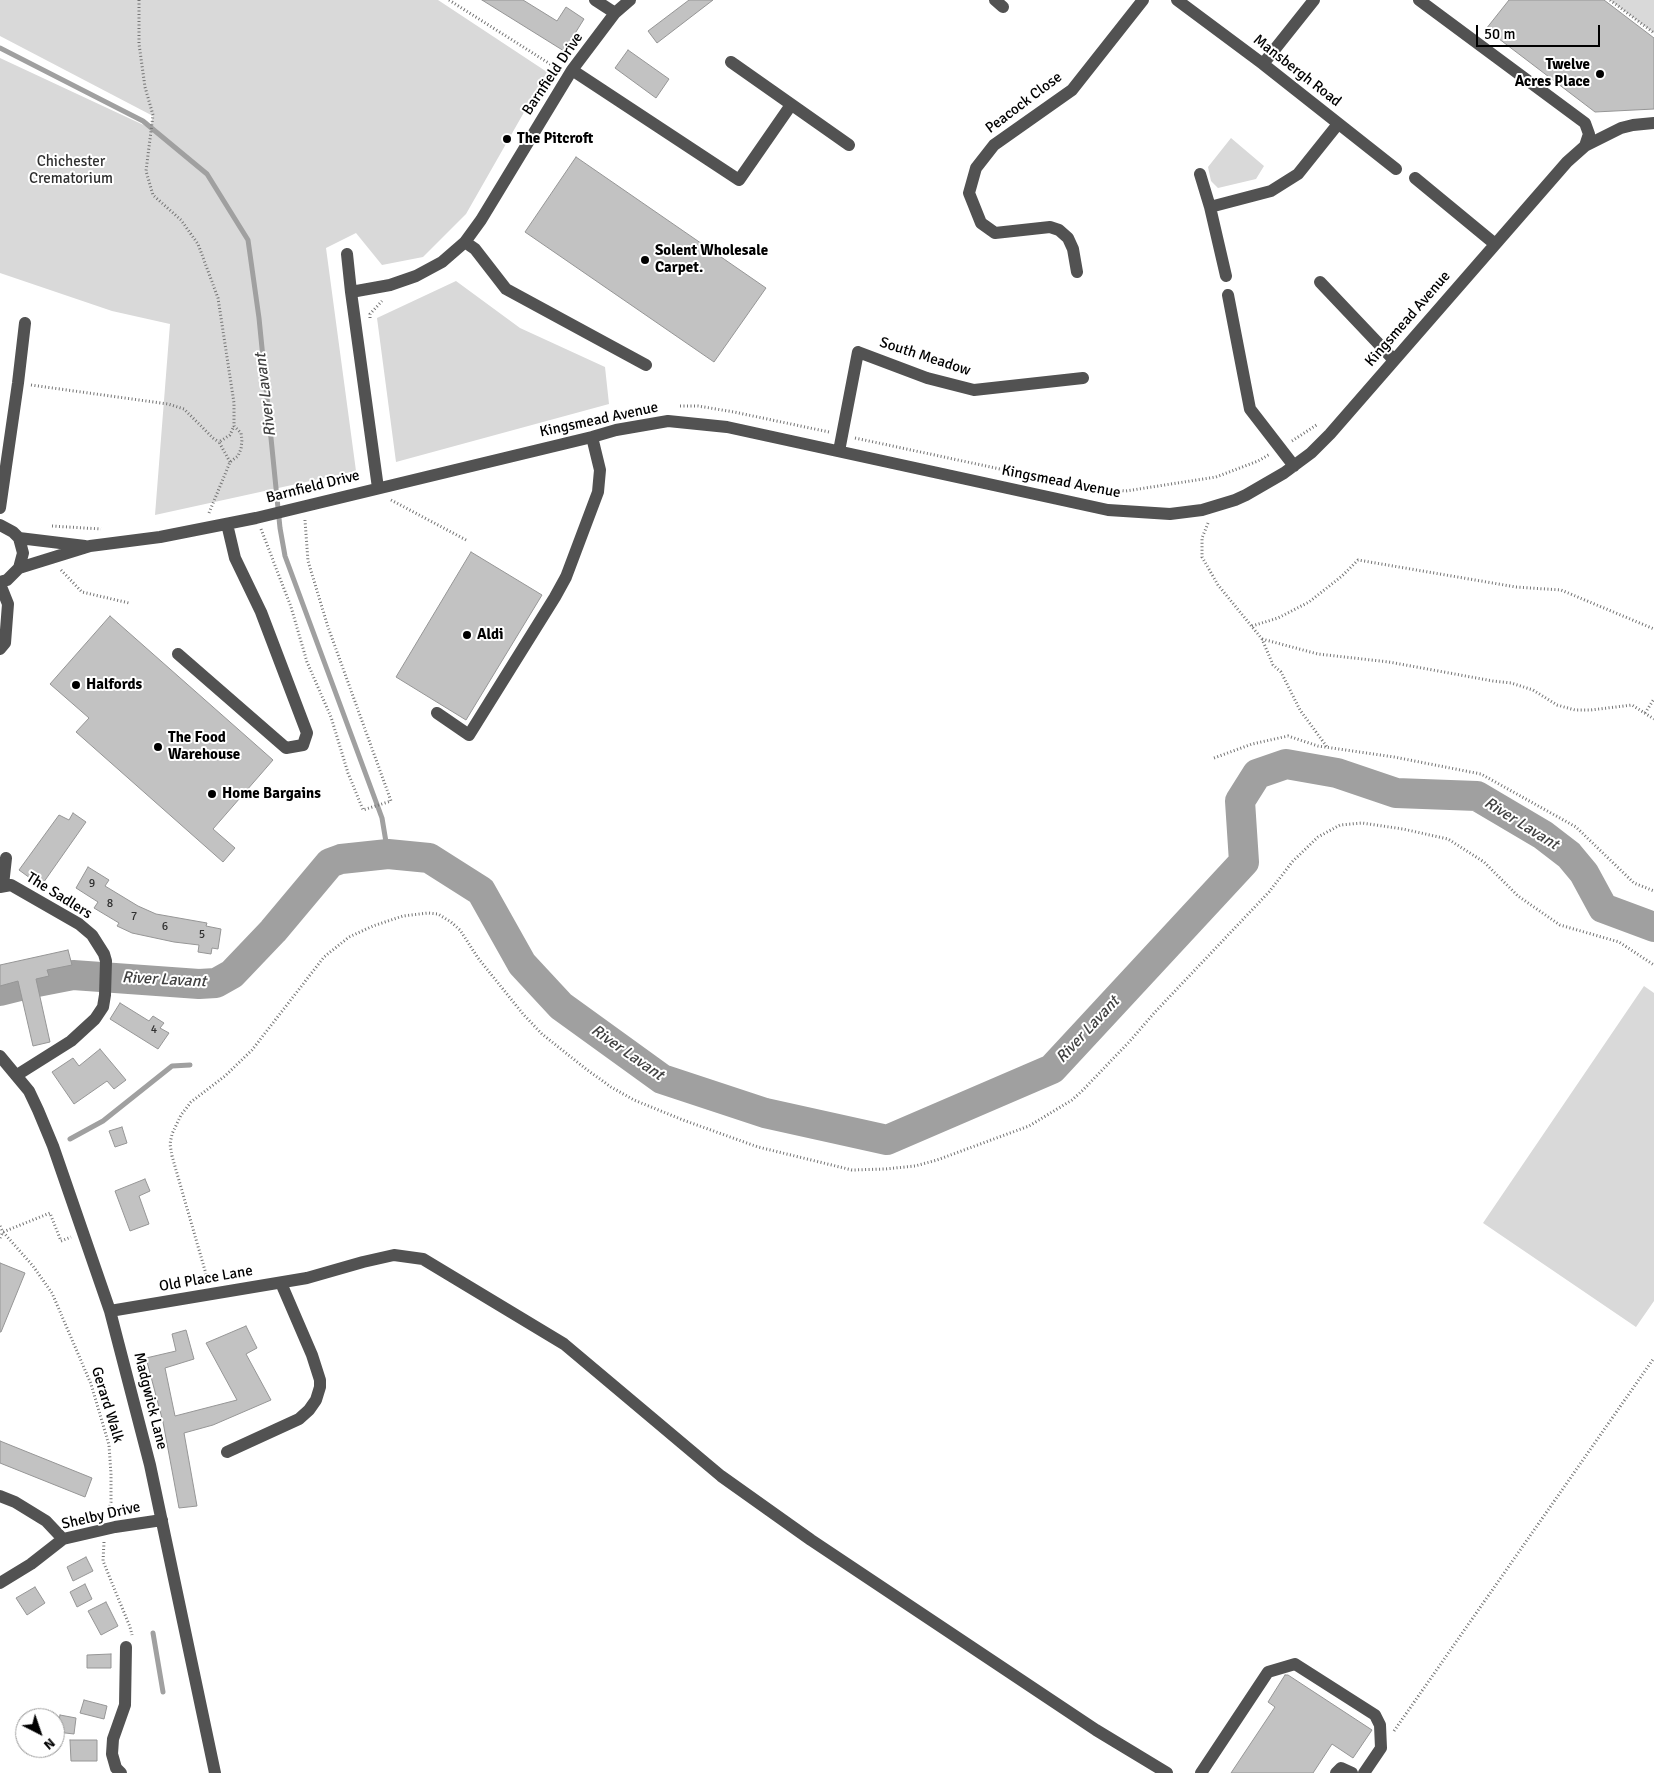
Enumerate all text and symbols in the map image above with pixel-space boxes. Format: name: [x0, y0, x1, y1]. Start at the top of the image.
scale bar: [1479, 15, 1603, 47]
text: 50 m: [1484, 25, 1515, 43]
street label: Barnfield Drive: [519, 29, 587, 119]
street label: Mansbergh Road: [1249, 31, 1345, 111]
place label: Twelve Acres Place: [1515, 56, 1590, 91]
street label: Peacock Close: [982, 68, 1066, 138]
marker: Twelve Acres Place: [1594, 68, 1606, 80]
place label: The Pitcroft: [517, 130, 593, 148]
marker: The Pitcroft: [501, 133, 513, 145]
park label: Chichester Crematorium: [29, 153, 113, 188]
place label: Solent Wholesale Carpet.: [655, 242, 768, 277]
marker: Solent Wholesale Carpet.: [639, 254, 651, 266]
street label: Kingsmead Avenue: [1362, 267, 1454, 371]
street label: South Meadow: [877, 334, 973, 380]
water label: River Lavant: [251, 352, 281, 438]
street label: Kingsmead Avenue: [538, 399, 660, 441]
street label: Kingsmead Avenue: [1000, 462, 1122, 502]
street label: Barnfield Drive: [264, 467, 362, 507]
place label: Aldi: [477, 626, 504, 644]
marker: Aldi: [461, 629, 473, 641]
place label: Halfords: [86, 676, 142, 694]
marker: Halfords: [70, 679, 82, 691]
place label: The Food Warehouse: [168, 729, 240, 764]
marker: The Food Warehouse: [152, 741, 164, 753]
place label: Home Bargains: [222, 785, 321, 803]
marker: Home Bargains: [206, 788, 218, 800]
water label: River Lavant: [1480, 794, 1562, 854]
street label: The Sadlers: [23, 869, 95, 923]
house number: 9: [89, 877, 95, 891]
house number: 8: [107, 897, 113, 911]
house number: 7: [131, 910, 137, 924]
house number: 6: [162, 920, 168, 934]
house number: 5: [199, 928, 205, 942]
water label: River Lavant: [122, 968, 206, 992]
water label: River Lavant: [1052, 993, 1124, 1067]
water label: River Lavant: [587, 1021, 667, 1085]
house number: 4: [151, 1023, 157, 1037]
street label: Old Place Lane: [158, 1262, 254, 1296]
street label: Madgwick Lane: [129, 1351, 171, 1451]
street label: Gerard Walk: [87, 1365, 127, 1445]
street label: Shelby Drive: [60, 1498, 142, 1534]
north arrow: [15, 1708, 65, 1758]
text: N: [40, 1734, 59, 1754]

